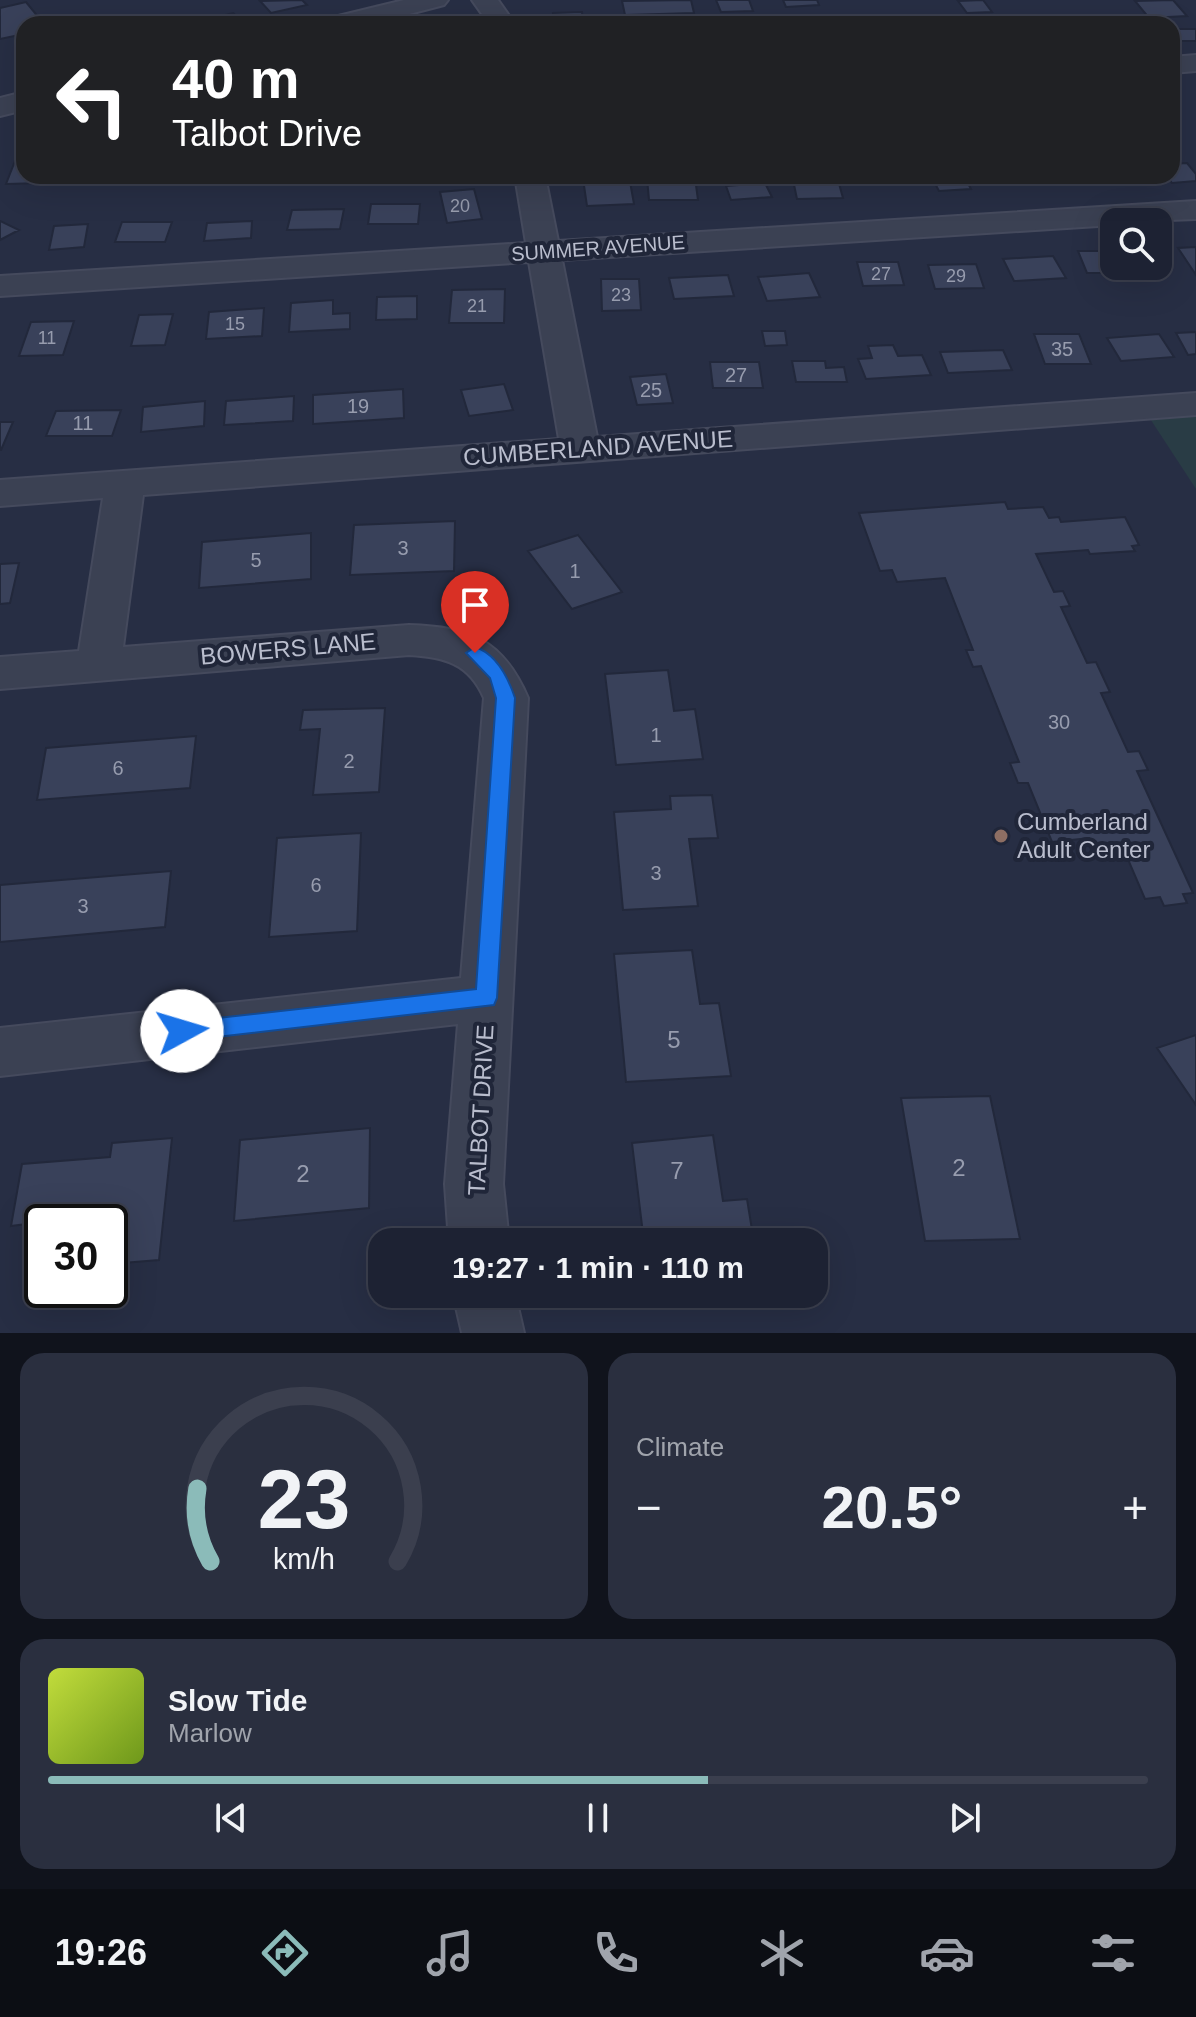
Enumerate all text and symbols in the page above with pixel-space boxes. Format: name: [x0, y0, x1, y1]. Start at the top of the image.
text: 40 m: [172, 47, 300, 110]
icon: left: [40, 48, 144, 152]
text: Talbot Drive: [172, 113, 362, 154]
house number: 20: [450, 196, 470, 216]
map controls: [1100, 208, 1172, 280]
button: search: [1100, 208, 1172, 280]
street label: SUMMER AVENUE: [510, 231, 686, 265]
house number: 27: [871, 264, 891, 284]
house number: 29: [946, 266, 966, 286]
house number: 23: [611, 285, 631, 305]
house number: 21: [467, 296, 487, 316]
house number: 15: [225, 314, 245, 334]
house number: 11: [38, 328, 56, 348]
house number: 35: [1051, 338, 1073, 360]
house number: 27: [725, 364, 747, 386]
house number: 25: [640, 379, 662, 401]
house number: 19: [347, 395, 369, 417]
house number: 11: [73, 412, 93, 434]
street label: CUMBERLAND AVENUE: [462, 425, 734, 470]
house number: 3: [397, 537, 409, 559]
house number: 5: [250, 549, 262, 571]
house number: 1: [569, 560, 581, 582]
pin: [441, 571, 509, 653]
icon: arrive: [453, 583, 497, 627]
street label: BOWERS LANE: [199, 627, 377, 670]
house number: 30: [1048, 711, 1070, 733]
house number: 1: [650, 724, 662, 746]
house number: 2: [343, 750, 355, 772]
house number: 6: [112, 757, 124, 779]
place label: Cumberland Adult Center: [1017, 808, 1150, 863]
marker: Cumberland Adult Center: [992, 827, 1010, 845]
house number: 3: [650, 862, 662, 884]
house number: 6: [310, 874, 322, 896]
house number: 3: [77, 895, 89, 917]
position arrow: [140, 989, 224, 1073]
street label: TALBOT DRIVE: [463, 1024, 498, 1196]
house number: 5: [667, 1026, 681, 1053]
house number: 2: [952, 1154, 966, 1181]
house number: 7: [670, 1157, 684, 1184]
house number: 2: [296, 1160, 310, 1187]
speed limit sign: 30: [24, 1204, 128, 1308]
text: 19:27 · 1 min · 110 m: [452, 1251, 744, 1284]
text: Climate: [636, 1432, 724, 1462]
text: 23: [258, 1453, 350, 1546]
text: 20.5°: [822, 1474, 962, 1541]
text: −: [636, 1483, 662, 1532]
text: +: [1122, 1483, 1148, 1532]
text: km/h: [273, 1543, 335, 1575]
text: Slow Tide: [168, 1684, 307, 1717]
text: Marlow: [168, 1718, 252, 1748]
icon: previous: [209, 1796, 253, 1840]
icon: pause: [576, 1796, 620, 1840]
icon: next: [943, 1796, 987, 1840]
icon: directions: [257, 1925, 313, 1981]
icon: music: [422, 1925, 478, 1981]
icon: phone: [588, 1925, 644, 1981]
icon: climate: [754, 1925, 810, 1981]
icon: car: [919, 1925, 975, 1981]
icon: filters: [1085, 1925, 1141, 1981]
text: 19:26: [55, 1932, 147, 1973]

